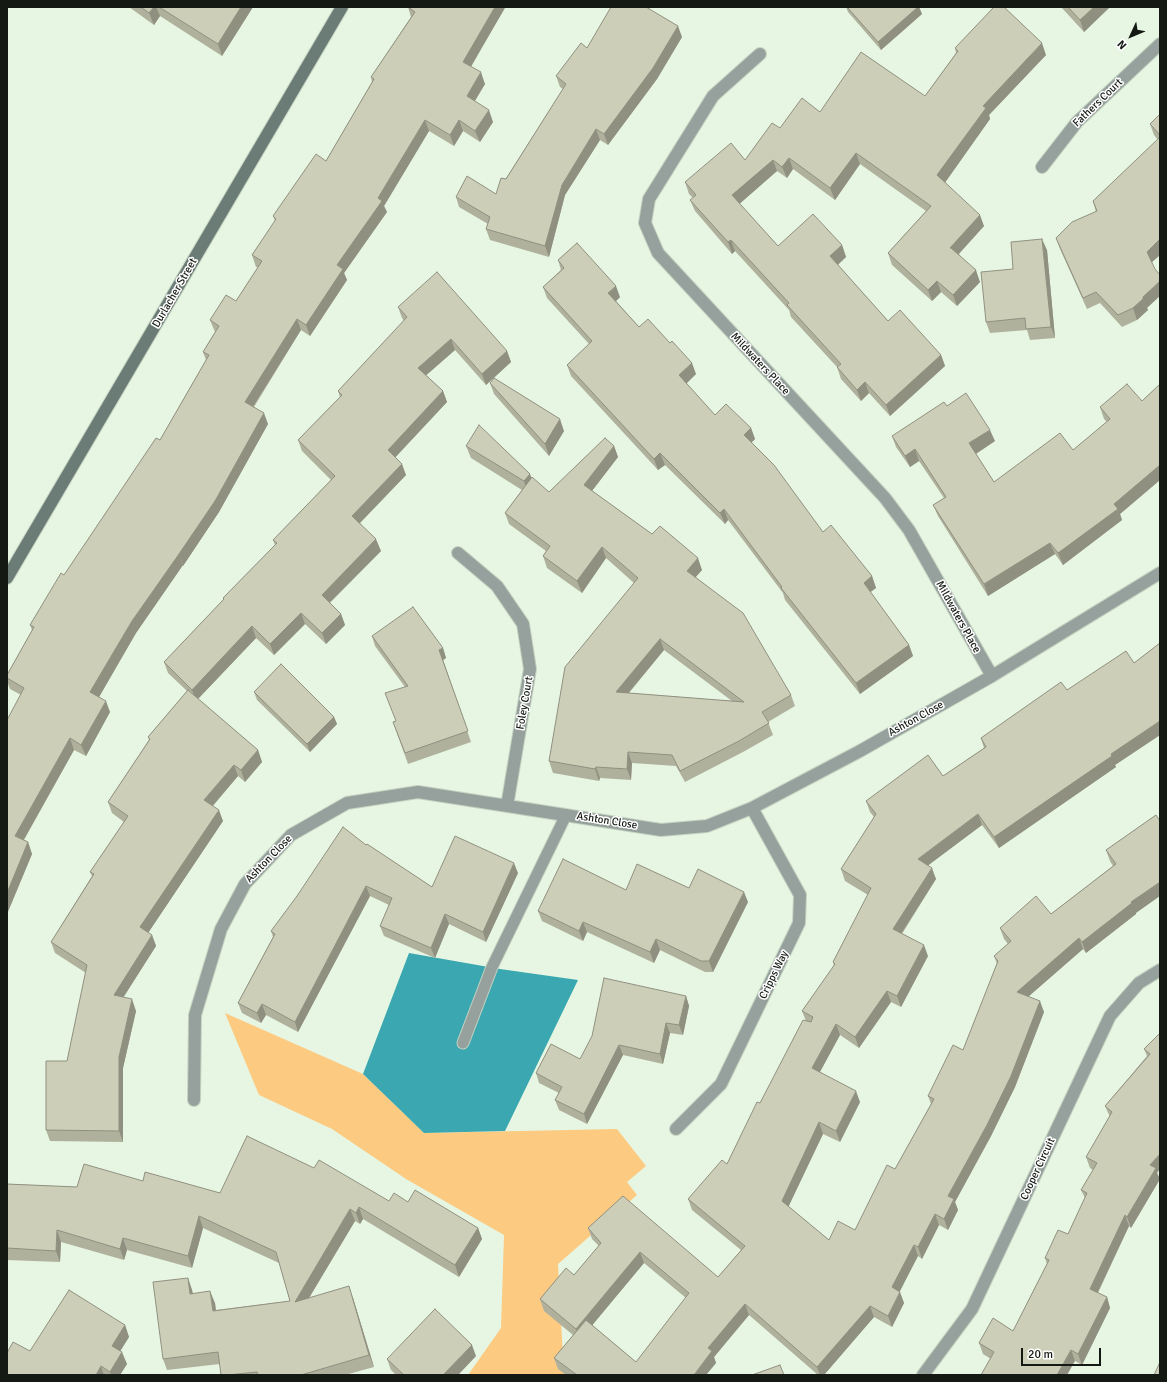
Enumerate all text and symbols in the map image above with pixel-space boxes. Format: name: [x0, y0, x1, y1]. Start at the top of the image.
north arrow: [1111, 16, 1151, 56]
text: N: [1115, 37, 1129, 52]
street label: Fathers Court: [1070, 76, 1126, 130]
street label: Durlacher Street: [150, 256, 200, 330]
street label: Mildwaters Place: [728, 330, 792, 398]
street label: Mildwaters Place: [933, 579, 983, 655]
street label: Foley Court: [514, 675, 536, 731]
street label: Ashton Close: [886, 698, 946, 740]
street label: Ashton Close: [576, 810, 638, 832]
street label: Ashton Close: [243, 832, 295, 886]
street label: Cripps Way: [757, 949, 791, 1001]
street label: Cooper Circuit: [1018, 1136, 1058, 1202]
scale bar: [1023, 1340, 1103, 1366]
text: 20 m: [1028, 1347, 1053, 1362]

